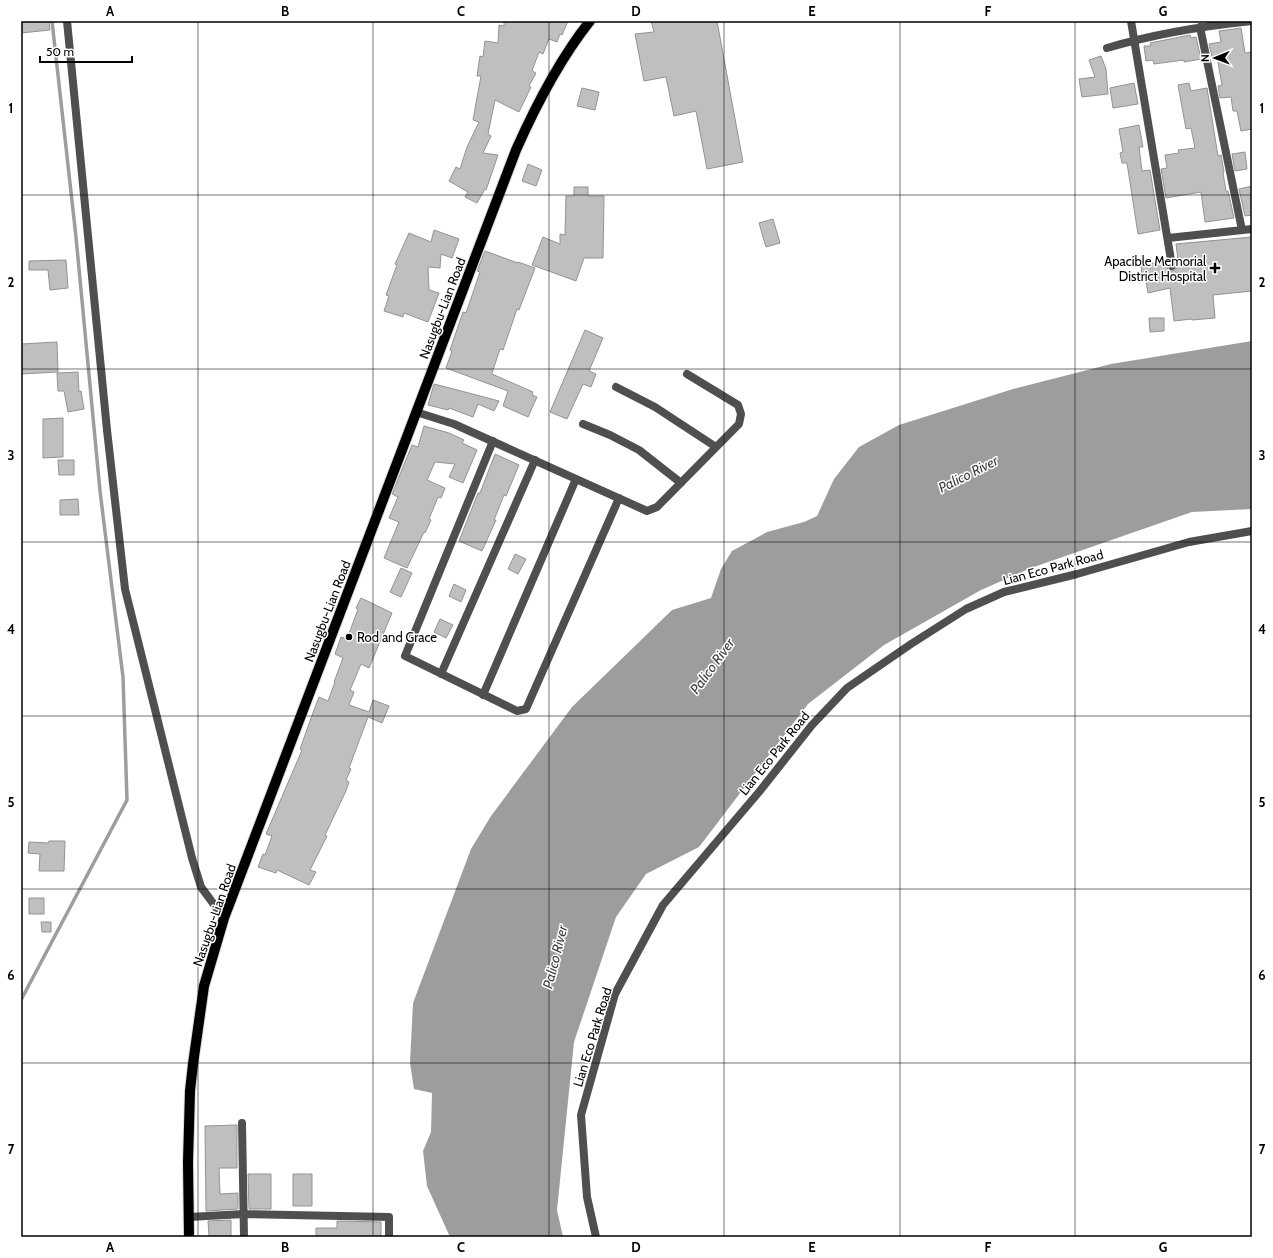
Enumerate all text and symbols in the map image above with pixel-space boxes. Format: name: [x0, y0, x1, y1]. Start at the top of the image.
text: A: [106, 3, 115, 19]
text: B: [281, 3, 289, 19]
text: C: [457, 3, 465, 19]
text: D: [631, 3, 641, 19]
text: E: [808, 3, 816, 19]
text: F: [985, 3, 992, 19]
text: G: [1159, 3, 1168, 19]
scale bar: [40, 38, 132, 64]
north arrow: [1195, 38, 1235, 78]
text: 50 m: [46, 44, 74, 59]
text: N: [1198, 54, 1212, 62]
text: 1: [9, 100, 13, 116]
text: 1: [1260, 100, 1264, 116]
place label: Apacible Memorial District Hospital: [1104, 253, 1206, 284]
street label: Nasugbu-Lian Road: [415, 255, 469, 361]
marker: Apacible Memorial District Hospital: [1209, 262, 1221, 274]
text: 2: [8, 274, 15, 290]
text: 2: [1259, 274, 1266, 290]
text: 3: [7, 447, 15, 463]
text: 3: [1258, 447, 1266, 463]
water label: Palico River: [935, 451, 1001, 497]
street label: Lian Eco Park Road: [1001, 546, 1105, 588]
street label: Nasugbu-Lian Road: [300, 558, 354, 664]
text: 4: [7, 621, 15, 637]
text: 4: [1258, 621, 1266, 637]
place label: Rod and Grace: [357, 629, 437, 645]
marker: Rod and Grace: [344, 632, 354, 642]
water label: Palico River: [686, 634, 739, 697]
street label: Lian Eco Park Road: [735, 708, 813, 798]
text: 5: [8, 794, 15, 810]
text: 5: [1259, 794, 1266, 810]
street label: Nasugbu-Lian Road: [189, 862, 239, 968]
water label: Palico River: [538, 923, 572, 991]
text: 6: [7, 967, 15, 983]
text: 6: [1258, 967, 1266, 983]
street label: Lian Eco Park Road: [569, 985, 615, 1089]
text: 7: [8, 1141, 15, 1157]
text: 7: [1259, 1141, 1266, 1157]
text: A: [106, 1239, 115, 1255]
text: B: [281, 1239, 289, 1255]
text: C: [457, 1239, 465, 1255]
text: D: [631, 1239, 641, 1255]
text: E: [808, 1239, 816, 1255]
text: F: [985, 1239, 992, 1255]
text: G: [1159, 1239, 1168, 1255]

